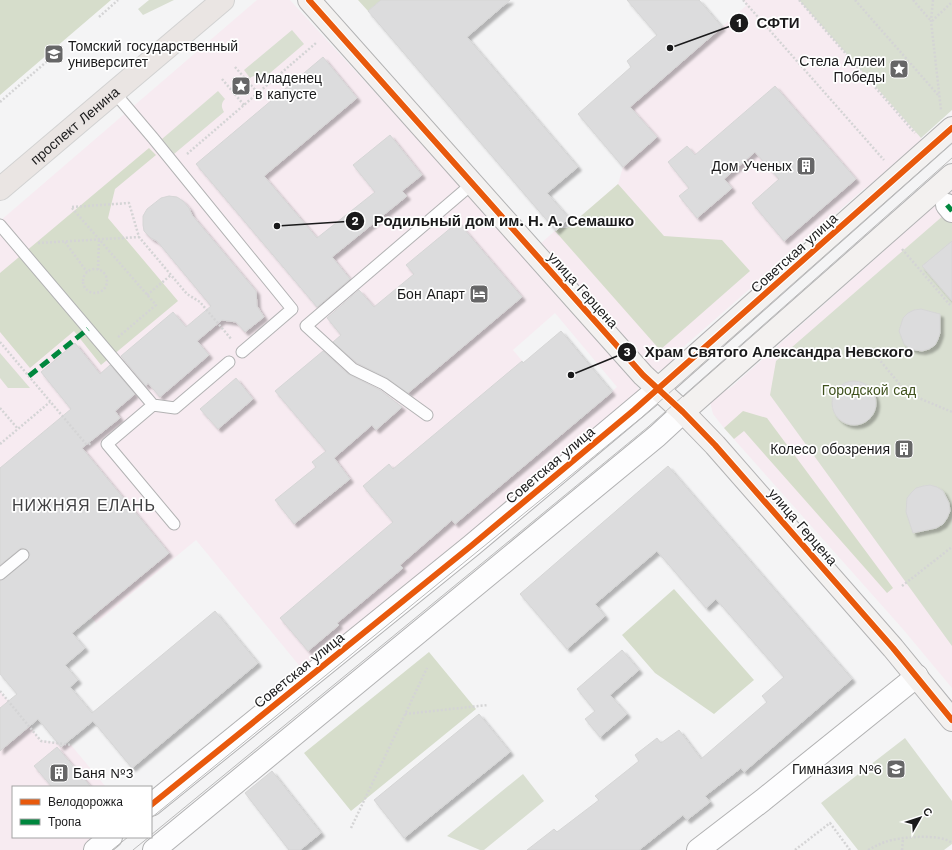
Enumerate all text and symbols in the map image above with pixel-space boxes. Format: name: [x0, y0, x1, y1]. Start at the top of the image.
callout: СФТИ: [729, 10, 808, 37]
text: СФТИ: [756, 14, 800, 32]
text: 1: [736, 16, 742, 30]
place label: Томский государственный университет: [68, 38, 238, 70]
school or university icon: Томский государственный университет: [43, 43, 65, 65]
place label: Стела Аллеи Победы: [799, 53, 885, 85]
place icon: Стела Аллеи Победы: [888, 58, 910, 80]
place label: Младенец в капусте: [255, 70, 322, 102]
place icon: Младенец в капусте: [230, 75, 252, 97]
street label: проспект Ленина: [27, 83, 122, 168]
building icon: Дом Ученых: [795, 155, 817, 177]
place label: Дом Ученых: [711, 158, 792, 174]
callout: Родильный дом им. Н. А. Семашко: [345, 207, 642, 234]
street label: Советская улица: [747, 210, 841, 296]
text: Родильный дом им. Н. А. Семашко: [374, 212, 634, 230]
text: 2: [351, 214, 359, 228]
street label: улица Герцена: [545, 249, 621, 331]
hotel icon: Бон Апарт: [468, 283, 490, 305]
place label: Бон Апарт: [397, 286, 466, 302]
callout: Храм Святого Александра Невского: [617, 338, 921, 365]
text: Храм Святого Александра Невского: [645, 343, 913, 361]
text: 3: [623, 345, 631, 359]
park label: Городской сад: [822, 382, 916, 398]
street label: Советская улица: [502, 423, 598, 507]
building icon: Колесо обозрения: [893, 438, 915, 460]
place label: Колесо обозрения: [770, 441, 890, 457]
street label: улица Герцена: [765, 485, 841, 569]
district label: НИЖНЯЯ ЕЛАНЬ: [12, 496, 156, 515]
street label: Советская улица: [251, 629, 347, 711]
school or university icon: Гимназия №6: [885, 758, 907, 780]
place label: Гимназия №6: [792, 761, 882, 777]
building icon: Баня №3: [48, 762, 70, 784]
place label: Баня №3: [73, 765, 134, 781]
legend: [12, 786, 152, 838]
text: Велодорожка: [48, 795, 123, 809]
north arrow: [900, 798, 940, 838]
text: С: [920, 805, 935, 819]
text: Тропа: [48, 815, 82, 829]

